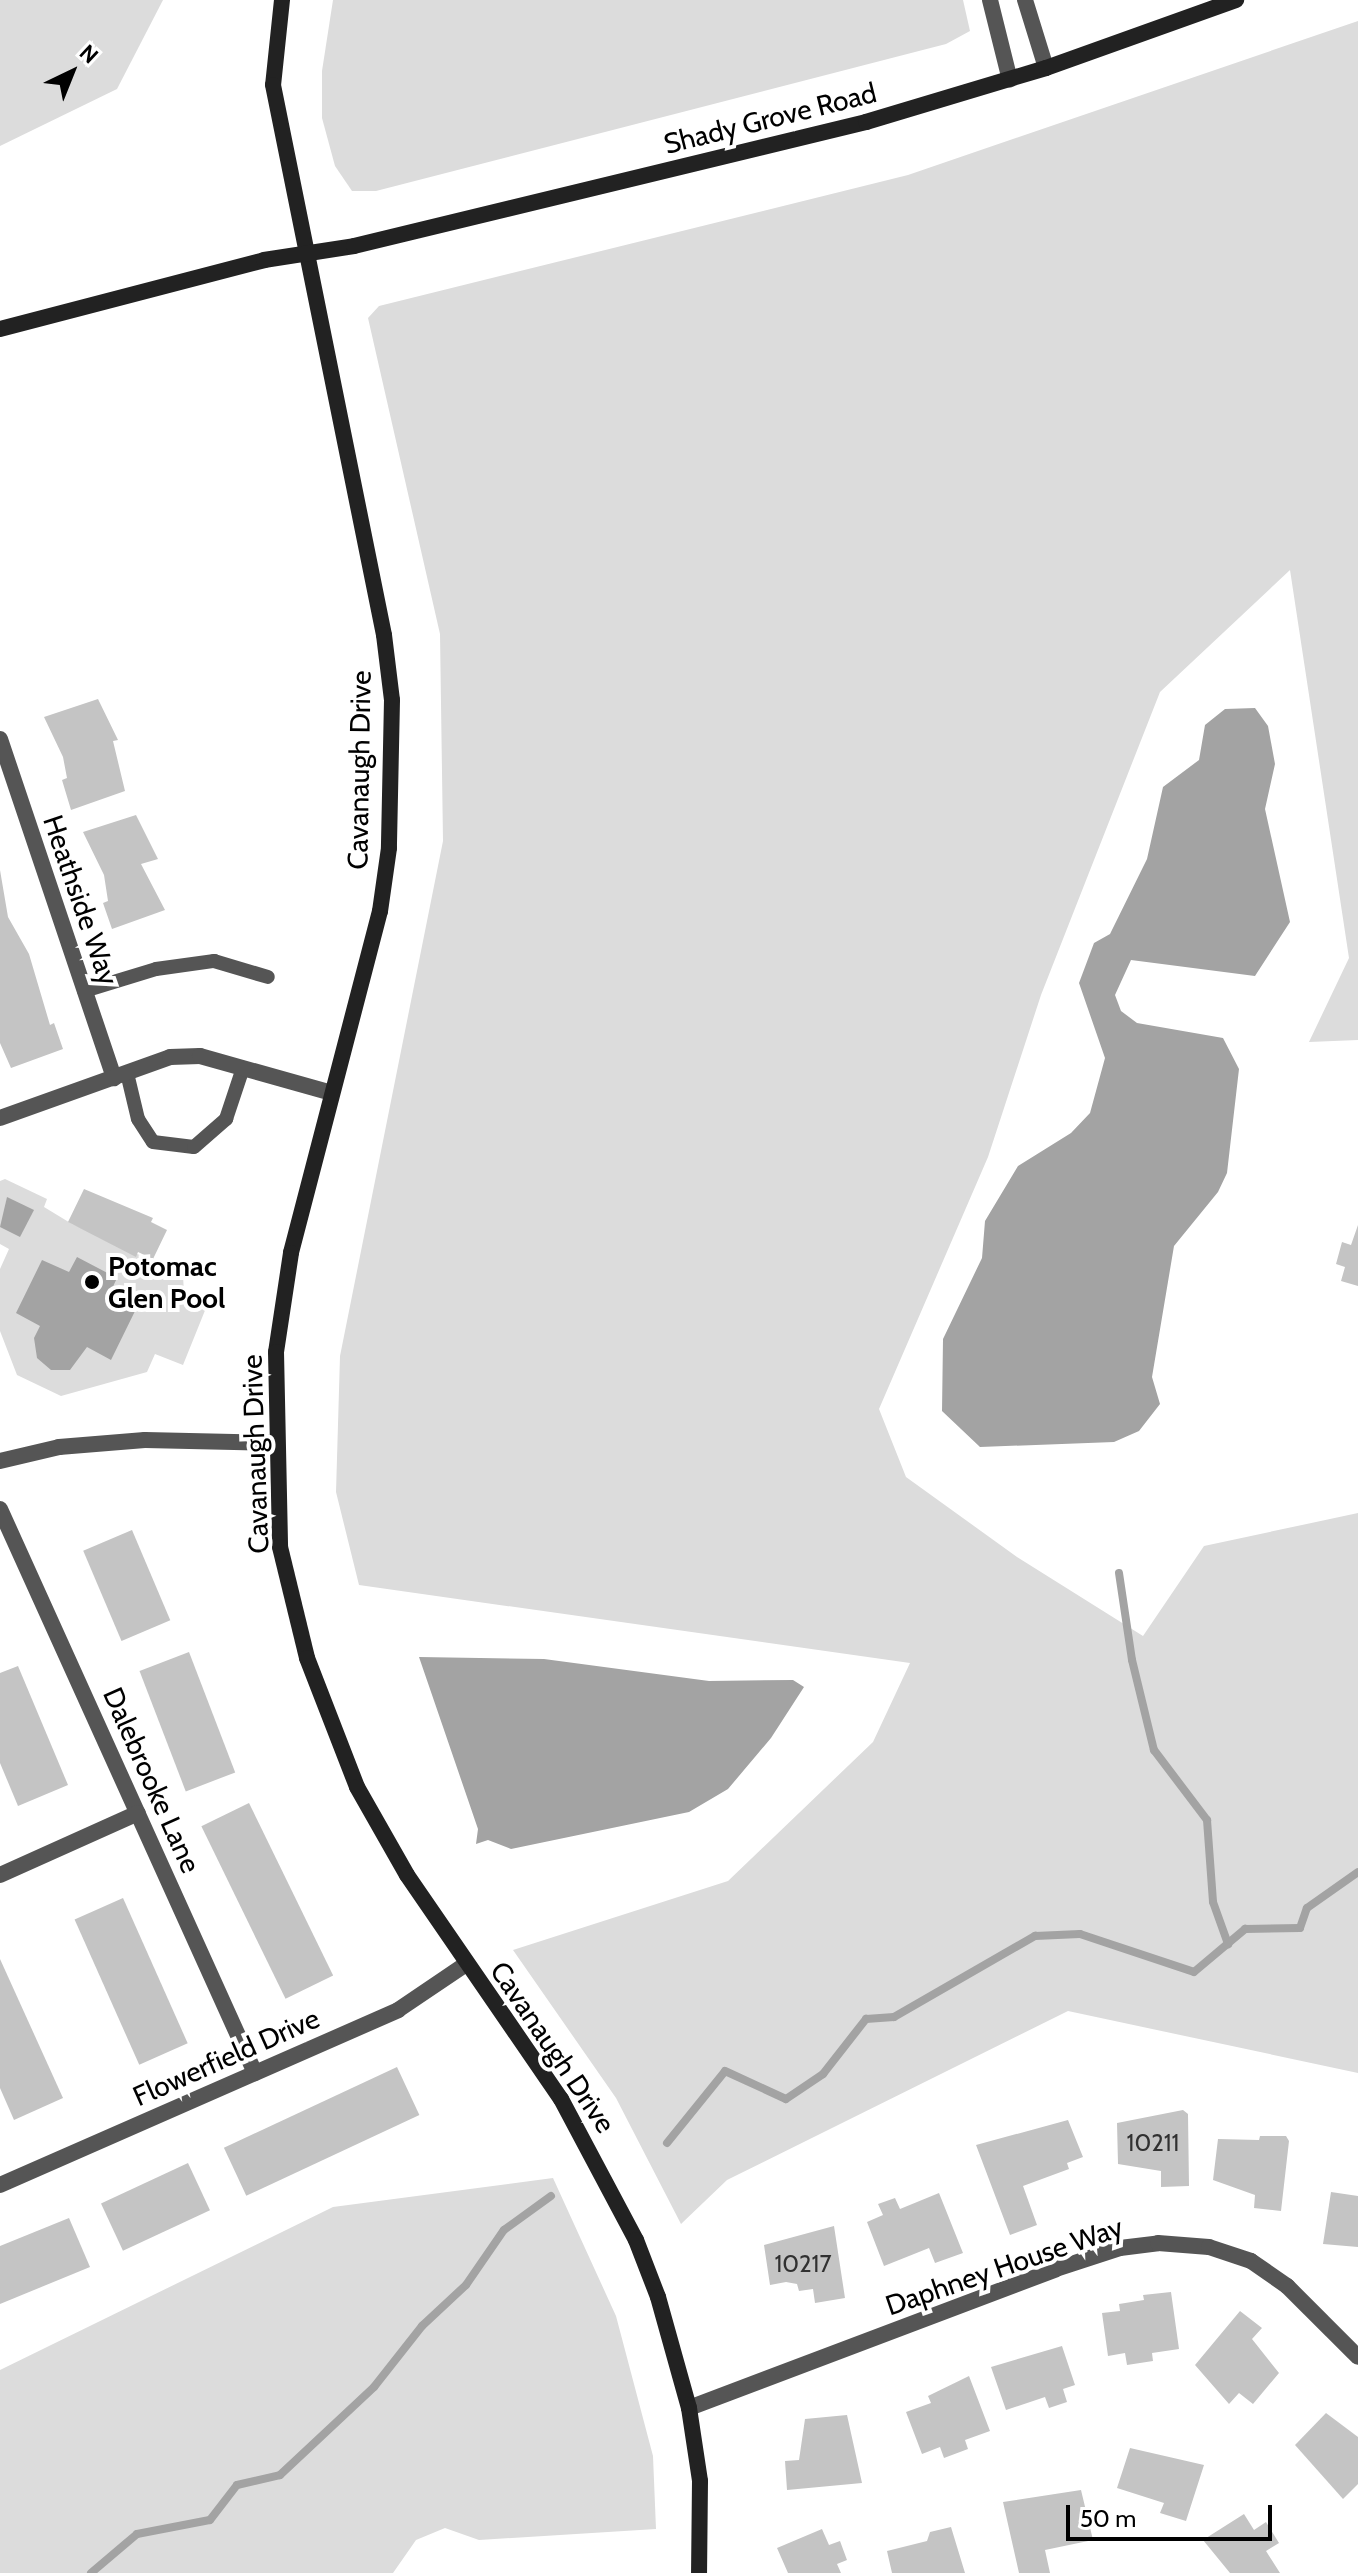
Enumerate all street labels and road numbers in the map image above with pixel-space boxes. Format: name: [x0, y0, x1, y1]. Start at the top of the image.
street label: Shady Grove Road: [660, 75, 880, 161]
street label: Cavanaugh Drive: [340, 670, 378, 870]
street label: Heathside Way: [36, 811, 126, 989]
street label: Cavanaugh Drive: [235, 1354, 275, 1554]
street label: Dalebrooke Lane: [96, 1682, 208, 1878]
street label: Cavanaugh Drive: [483, 1955, 623, 2139]
street label: Flowerfield Drive: [128, 2001, 324, 2113]
street label: Daphney House Way: [881, 2210, 1127, 2322]

